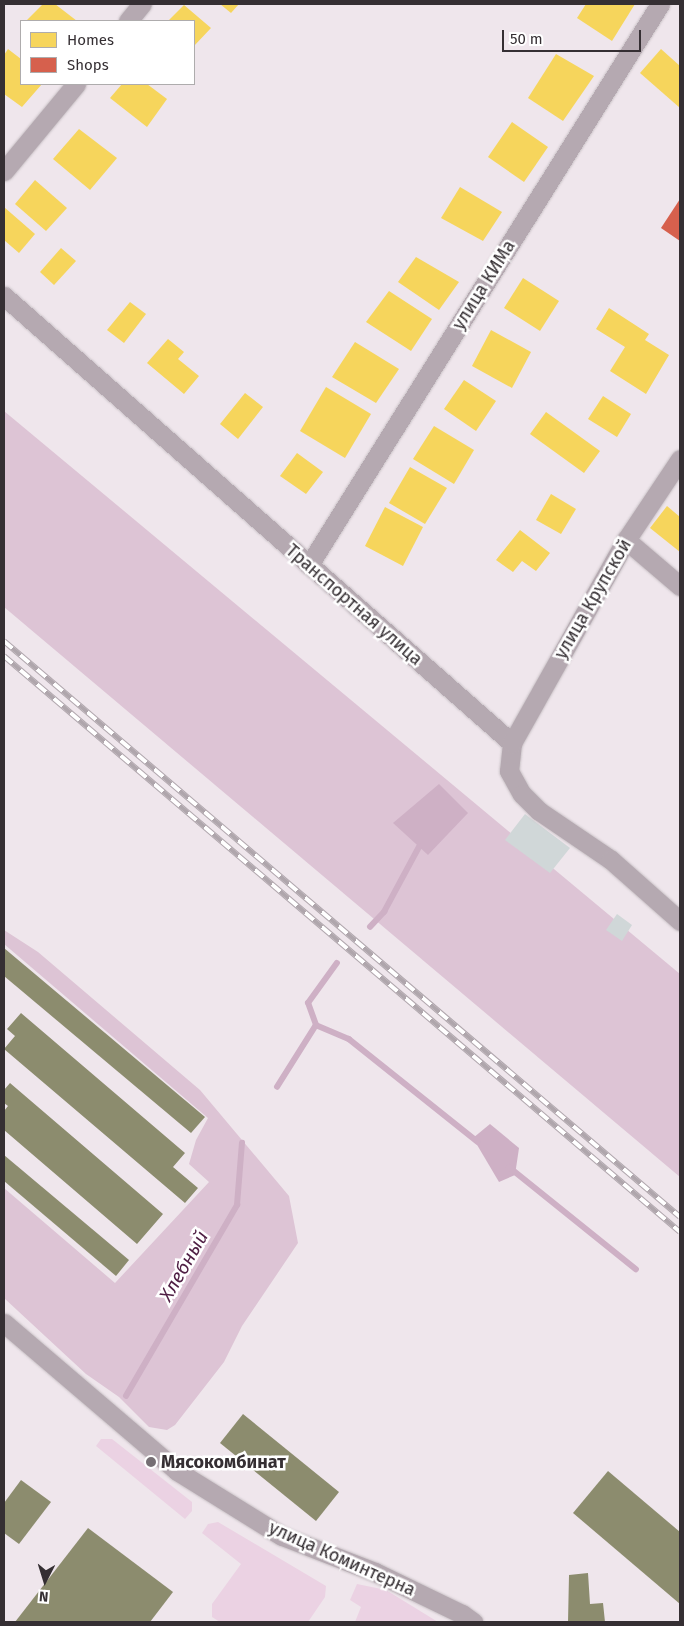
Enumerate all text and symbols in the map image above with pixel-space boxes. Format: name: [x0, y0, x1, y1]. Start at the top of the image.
legend: [20, 20, 195, 85]
scale bar: [504, 20, 643, 52]
text: 50 m: [510, 30, 543, 48]
text: Homes: [67, 31, 114, 49]
text: Shops: [67, 56, 109, 74]
street label: улица КИМа: [448, 236, 520, 334]
street label: улица Крупской: [550, 535, 636, 663]
street label: Транспортная улица: [281, 540, 427, 670]
water label: Хлебный: [155, 1227, 213, 1305]
place label: Мясокомбинат: [161, 1451, 286, 1473]
marker: Мясокомбинат: [145, 1456, 157, 1468]
street label: улица Коминтерна: [265, 1517, 419, 1601]
north arrow: [20, 1556, 70, 1606]
text: N: [38, 1588, 49, 1605]

